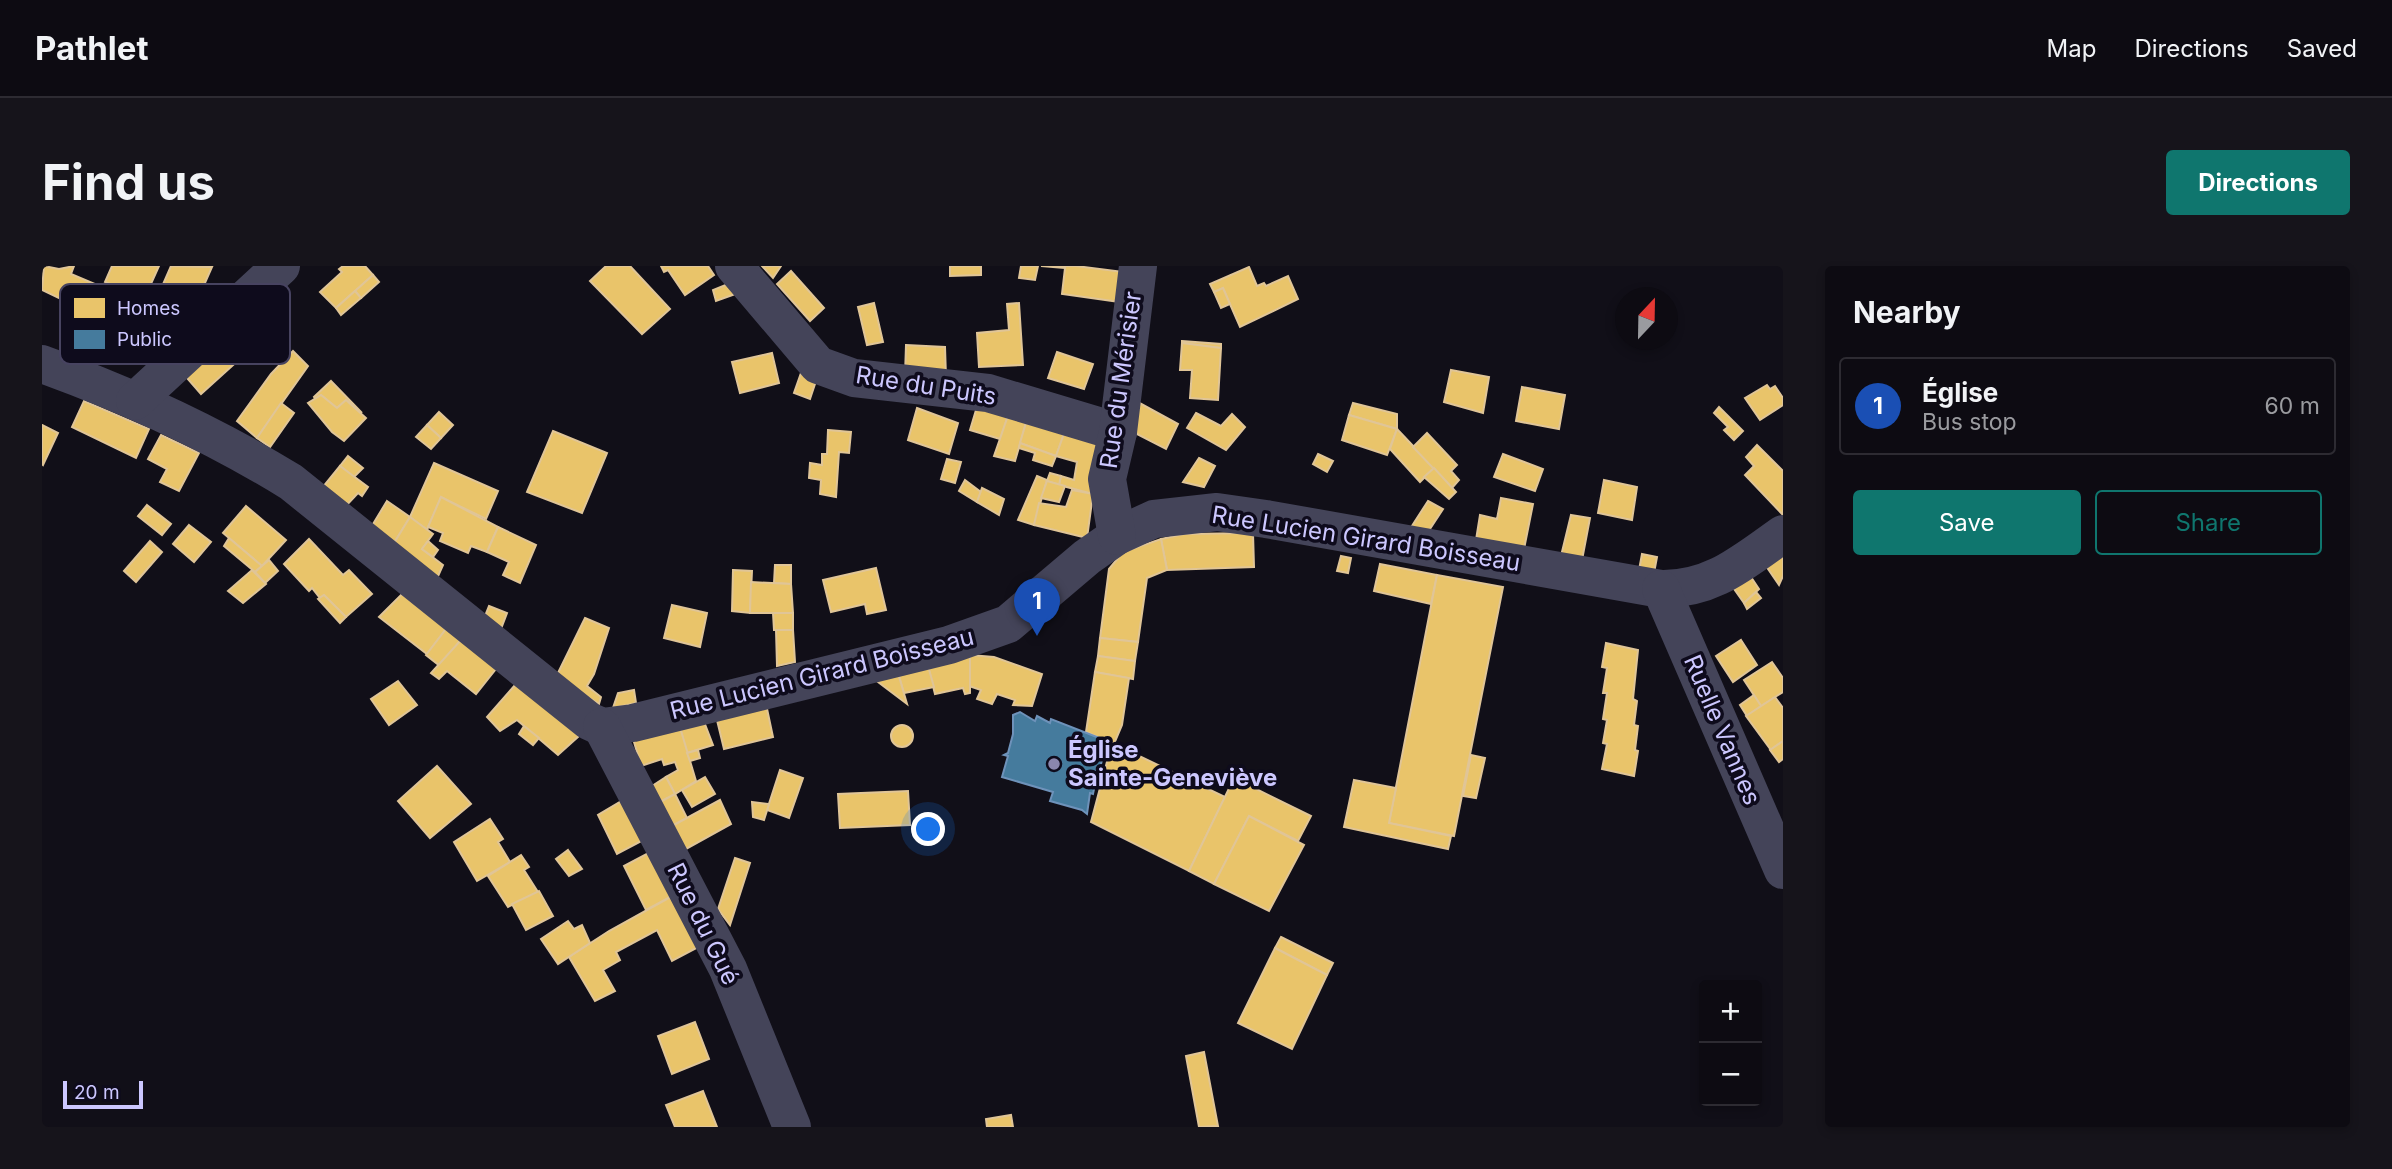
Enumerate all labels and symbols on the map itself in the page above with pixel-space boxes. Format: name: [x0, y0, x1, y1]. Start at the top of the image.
legend: [60, 284, 290, 364]
north arrow: [1615, 287, 1678, 350]
street label: Rue du Mérisier: [1094, 290, 1147, 470]
text: Homes: [117, 297, 180, 320]
text: Public: [117, 328, 172, 351]
street label: Rue du Puits: [854, 360, 998, 411]
street label: Rue Lucien Girard Boisseau: [1210, 500, 1522, 577]
pin: 1: [1014, 578, 1060, 636]
street label: Rue Lucien Girard Boisseau: [667, 622, 977, 725]
street label: Ruelle Vannes: [1678, 651, 1767, 809]
place label: Église Sainte-Geneviève: [1068, 735, 1277, 792]
marker: Église Sainte-Geneviève: [1046, 756, 1062, 772]
your location: [911, 812, 945, 846]
street label: Rue du Gué: [661, 858, 745, 990]
scale bar: [63, 1078, 144, 1110]

